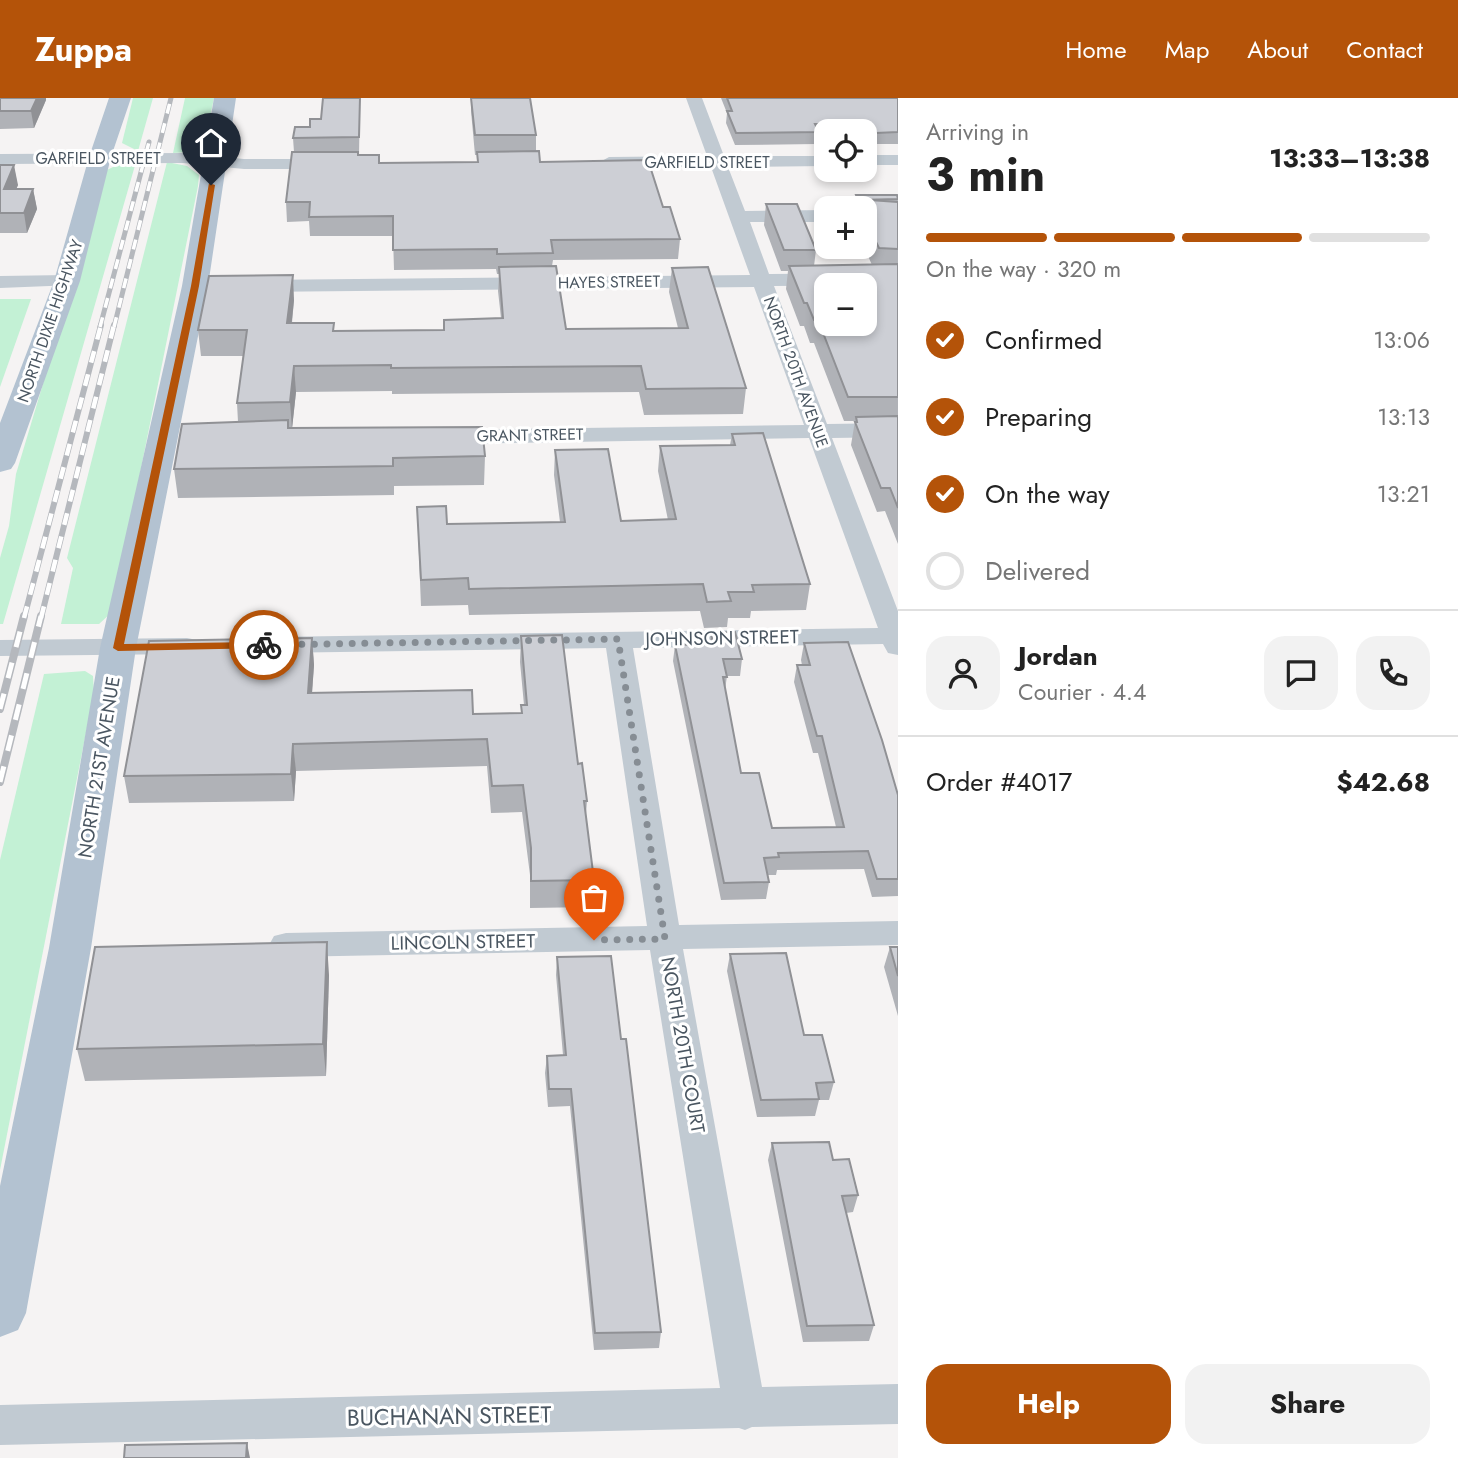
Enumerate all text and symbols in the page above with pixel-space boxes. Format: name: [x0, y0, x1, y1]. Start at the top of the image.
text: Zuppa: [35, 26, 132, 73]
text: Home: [1065, 32, 1127, 67]
text: Map: [1165, 32, 1209, 67]
text: About: [1247, 32, 1308, 67]
text: Contact: [1346, 32, 1423, 67]
pin: [181, 113, 241, 185]
text: Arriving in: [926, 115, 1029, 149]
map controls: [814, 119, 877, 336]
button: locate: [814, 119, 877, 182]
icon: home: [192, 124, 230, 162]
text: 13:33–13:38: [1269, 139, 1430, 177]
text: 3 min: [926, 142, 1045, 208]
street label: GARFIELD STREET: [35, 147, 161, 170]
street label: GARFIELD STREET: [644, 151, 770, 174]
button: +: [814, 196, 877, 259]
street label: NORTH DIXIE HIGHWAY: [11, 237, 89, 405]
text: On the way · 320 m: [926, 252, 1121, 286]
street label: HAYES STREET: [558, 270, 661, 294]
button: −: [814, 273, 877, 336]
street label: NORTH 20TH AVENUE: [758, 293, 834, 451]
icon: check: [926, 321, 964, 359]
text: Confirmed: [985, 321, 1102, 359]
text: 13:06: [1373, 323, 1430, 357]
icon: check: [926, 398, 964, 436]
text: Preparing: [985, 398, 1092, 436]
text: 13:13: [1377, 400, 1430, 434]
street label: GRANT STREET: [476, 423, 584, 447]
icon: check: [926, 475, 964, 513]
text: On the way: [985, 475, 1110, 513]
text: 13:21: [1377, 477, 1430, 511]
text: Delivered: [985, 552, 1090, 590]
courier: [229, 610, 299, 680]
street label: JOHNSON STREET: [642, 623, 799, 653]
icon: bike: [245, 626, 283, 664]
button: person: [926, 636, 1000, 710]
button: chat: [1264, 636, 1338, 710]
button: phone: [1356, 636, 1430, 710]
text: Jordan: [1018, 637, 1098, 675]
street label: NORTH 21ST AVENUE: [71, 674, 127, 860]
text: Courier · 4.4: [1018, 675, 1146, 709]
text: Order #4017: [926, 763, 1072, 801]
text: $42.68: [1337, 763, 1430, 801]
pin: [564, 868, 624, 940]
icon: bag: [575, 879, 613, 917]
street label: LINCOLN STREET: [390, 927, 536, 957]
street label: NORTH 20TH COURT: [654, 955, 712, 1135]
button: Help: [926, 1364, 1171, 1444]
button: Share: [1185, 1364, 1430, 1444]
street label: BUCHANAN STREET: [346, 1397, 552, 1435]

